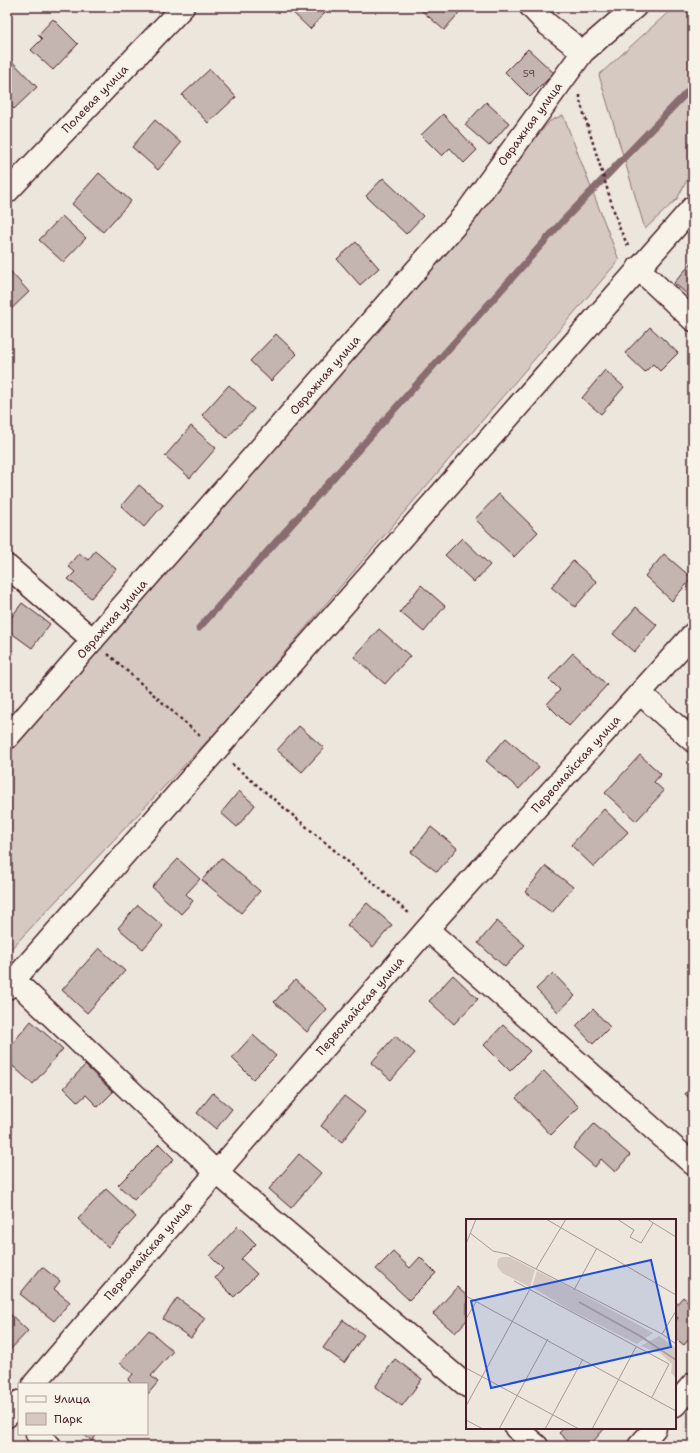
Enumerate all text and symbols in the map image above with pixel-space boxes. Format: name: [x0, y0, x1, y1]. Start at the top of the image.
street label: Полевая улица: [58, 61, 132, 137]
house number: 59: [523, 67, 535, 80]
street label: Овражная улица: [494, 78, 566, 169]
street label: Овражная улица: [286, 332, 364, 418]
street label: Овражная улица: [73, 576, 151, 662]
street label: Первомайская улица: [528, 711, 624, 816]
street label: Первомайская улица: [313, 953, 408, 1059]
street label: Первомайская улица: [101, 1198, 196, 1304]
inset map: [466, 1219, 676, 1429]
legend: [18, 1383, 148, 1435]
text: Улица: [54, 1391, 91, 1407]
text: Парк: [54, 1411, 83, 1427]

